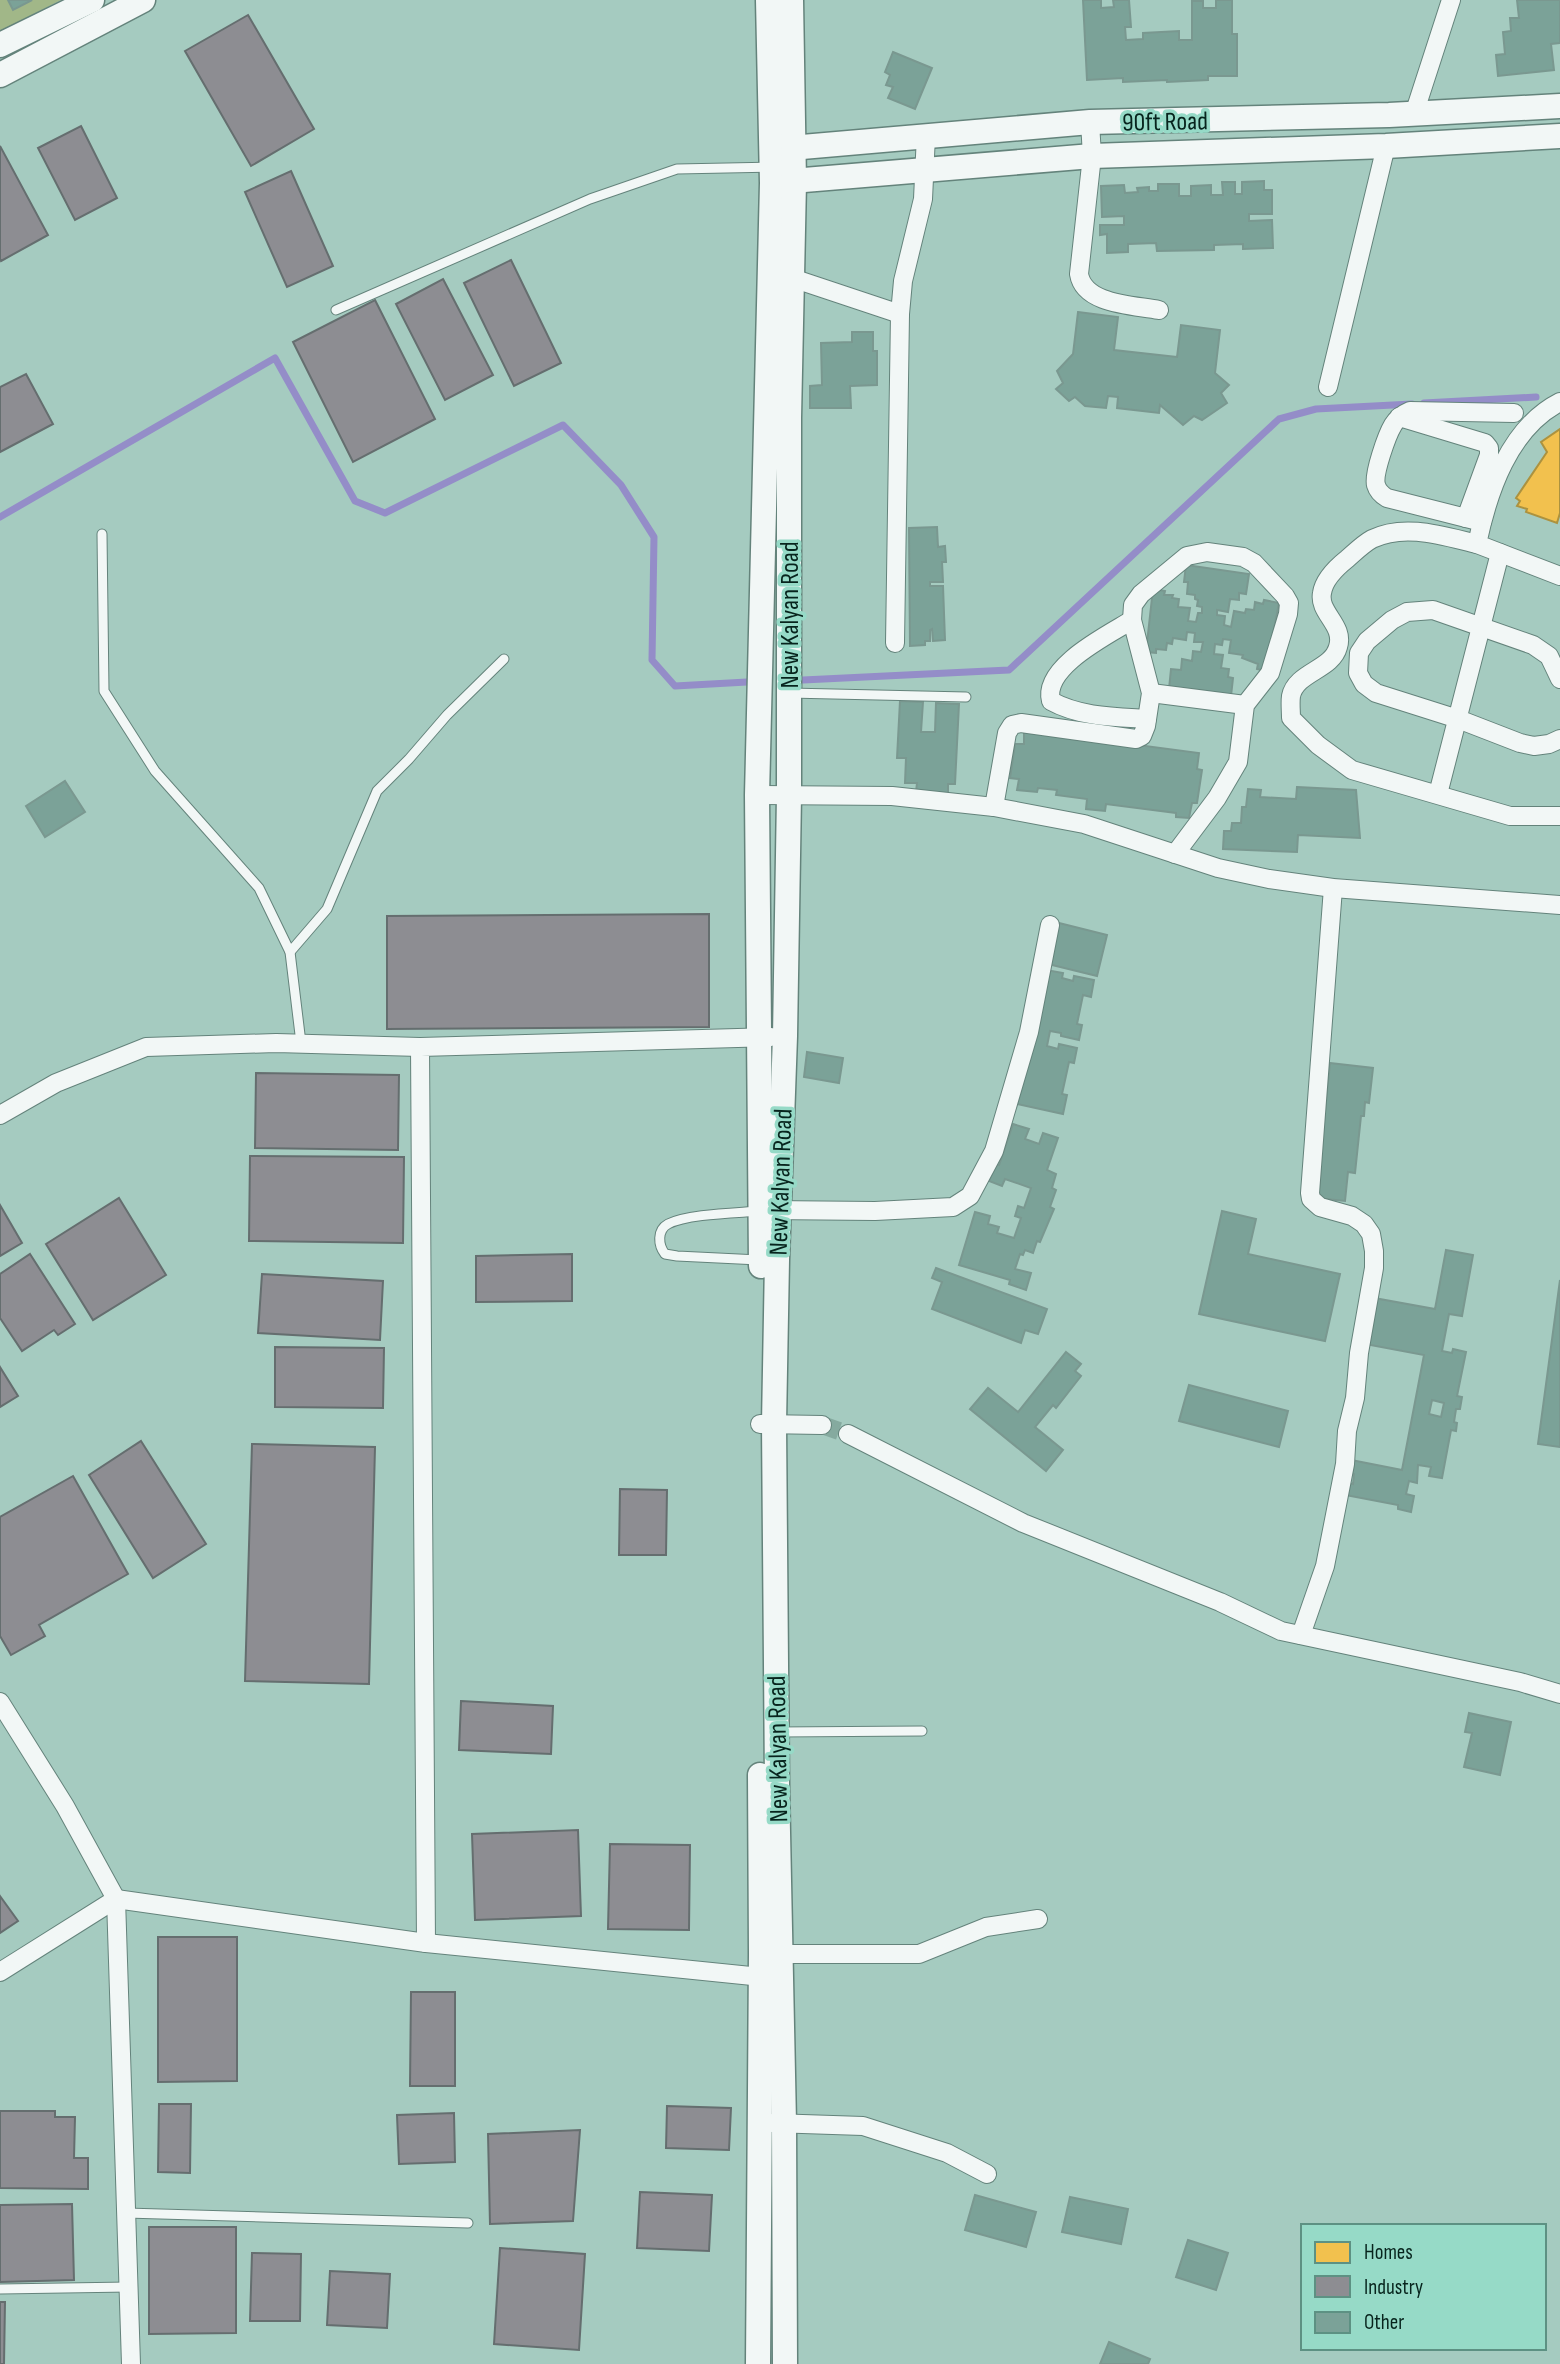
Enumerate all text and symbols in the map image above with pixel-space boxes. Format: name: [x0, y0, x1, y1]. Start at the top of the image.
street label: 90ft Road: [1122, 106, 1208, 139]
street label: New Kalyan Road: [775, 541, 806, 689]
street label: New Kalyan Road: [763, 1108, 800, 1256]
street label: New Kalyan Road: [762, 1675, 795, 1823]
legend: [1301, 2224, 1546, 2350]
text: Homes: [1364, 2240, 1413, 2265]
text: Industry: [1364, 2275, 1423, 2300]
text: Other: [1364, 2310, 1404, 2335]

